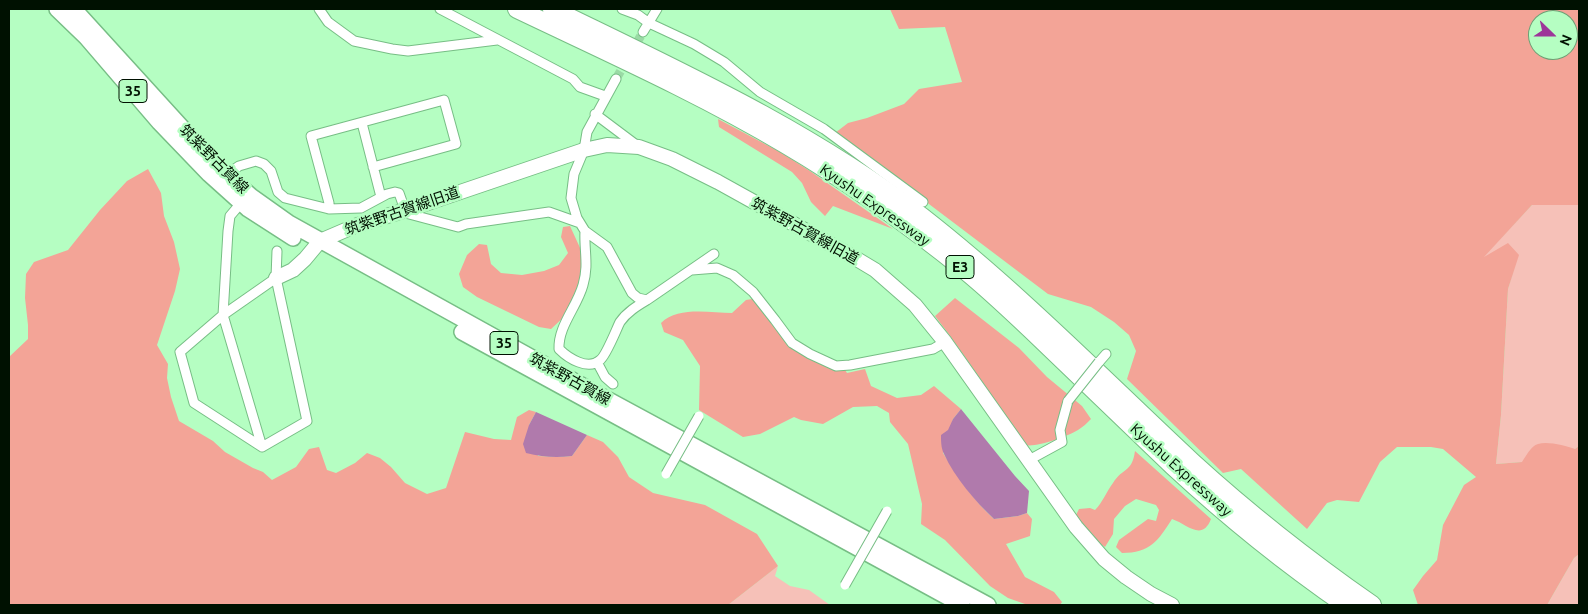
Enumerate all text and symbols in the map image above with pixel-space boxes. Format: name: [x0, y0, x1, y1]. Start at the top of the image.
north arrow: [1528, 10, 1578, 60]
text: N: [1557, 32, 1575, 48]
road number: 35: [119, 80, 147, 102]
street label: 筑紫野古賀線: [176, 121, 252, 197]
street label: Kyushu Expressway: [816, 160, 934, 250]
street label: 筑紫野古賀線旧道: [342, 183, 462, 239]
street label: 筑紫野古賀線旧道: [748, 194, 862, 268]
road number: E3: [946, 256, 974, 278]
road number: 35: [490, 332, 518, 354]
street label: 筑紫野古賀線: [526, 349, 614, 409]
street label: Kyushu Expressway: [1127, 420, 1235, 520]

